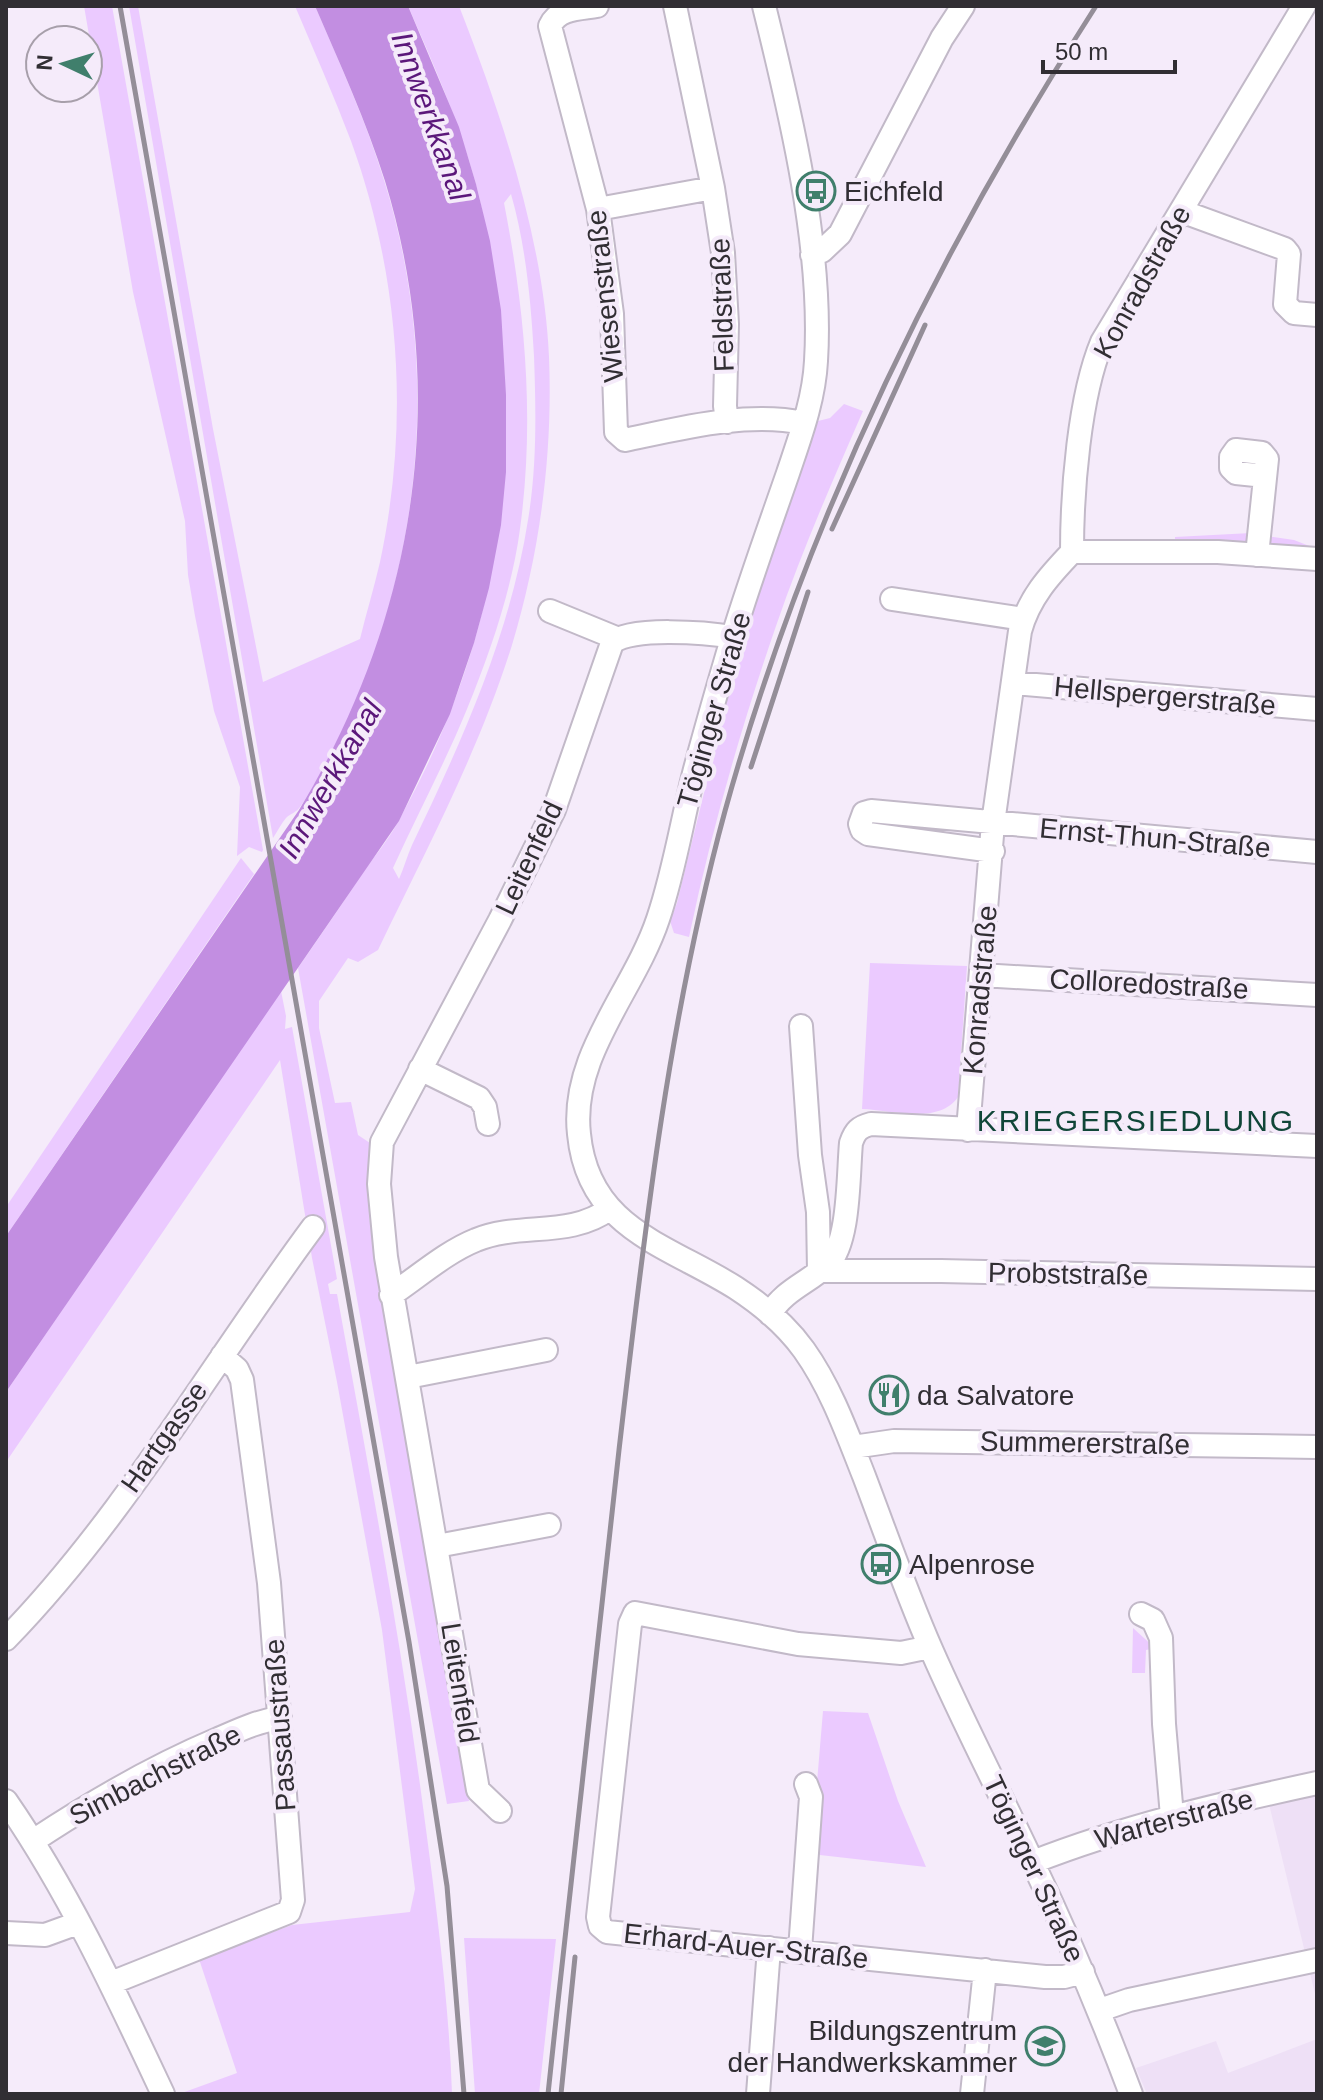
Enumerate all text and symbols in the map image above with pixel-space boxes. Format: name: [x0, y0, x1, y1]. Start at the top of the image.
north arrow: [24, 24, 104, 104]
scale bar: [1043, 24, 1175, 74]
water label: Innwerkkanal: [385, 27, 477, 206]
text: 50 m: [1055, 38, 1108, 65]
text: N: [32, 54, 58, 71]
bus stop icon: Eichfeld: [795, 170, 837, 212]
place label: Eichfeld: [844, 176, 944, 207]
street label: Konradstraße: [1087, 200, 1197, 364]
street label: Wiesenstraße: [581, 208, 629, 384]
street label: Feldstraße: [704, 238, 740, 372]
street label: Töginger Straße: [671, 608, 757, 812]
street label: Hellspergerstraße: [1053, 671, 1277, 721]
water label: Innwerkkanal: [272, 693, 389, 864]
street label: Leitenfeld: [489, 796, 569, 920]
street label: Ernst-Thun-Straße: [1038, 812, 1272, 864]
street label: Konradstraße: [957, 904, 1003, 1076]
street label: Colloredostraße: [1049, 963, 1249, 1005]
district label: KRIEGERSIEDLUNG: [977, 1104, 1295, 1137]
street label: Probststraße: [988, 1257, 1148, 1291]
restaurant icon: da Salvatore: [868, 1374, 910, 1416]
street label: Hartgasse: [115, 1376, 213, 1498]
place label: da Salvatore: [917, 1380, 1074, 1411]
street label: Summererstraße: [980, 1426, 1190, 1460]
bus stop icon: Alpenrose: [860, 1543, 902, 1585]
place label: Alpenrose: [909, 1549, 1035, 1580]
street label: Leitenfeld: [435, 1621, 485, 1745]
street label: Passaustraße: [259, 1638, 301, 1812]
street label: Simbachstraße: [64, 1718, 246, 1832]
street label: Töginger Straße: [977, 1771, 1091, 1967]
street label: Warterstraße: [1092, 1783, 1256, 1855]
street label: Erhard-Auer-Straße: [622, 1918, 870, 1974]
place label: Bildungszentrum der Handwerkskammer: [728, 2015, 1017, 2078]
school or university icon: Bildungszentrum der Handwerkskammer: [1024, 2025, 1066, 2067]

